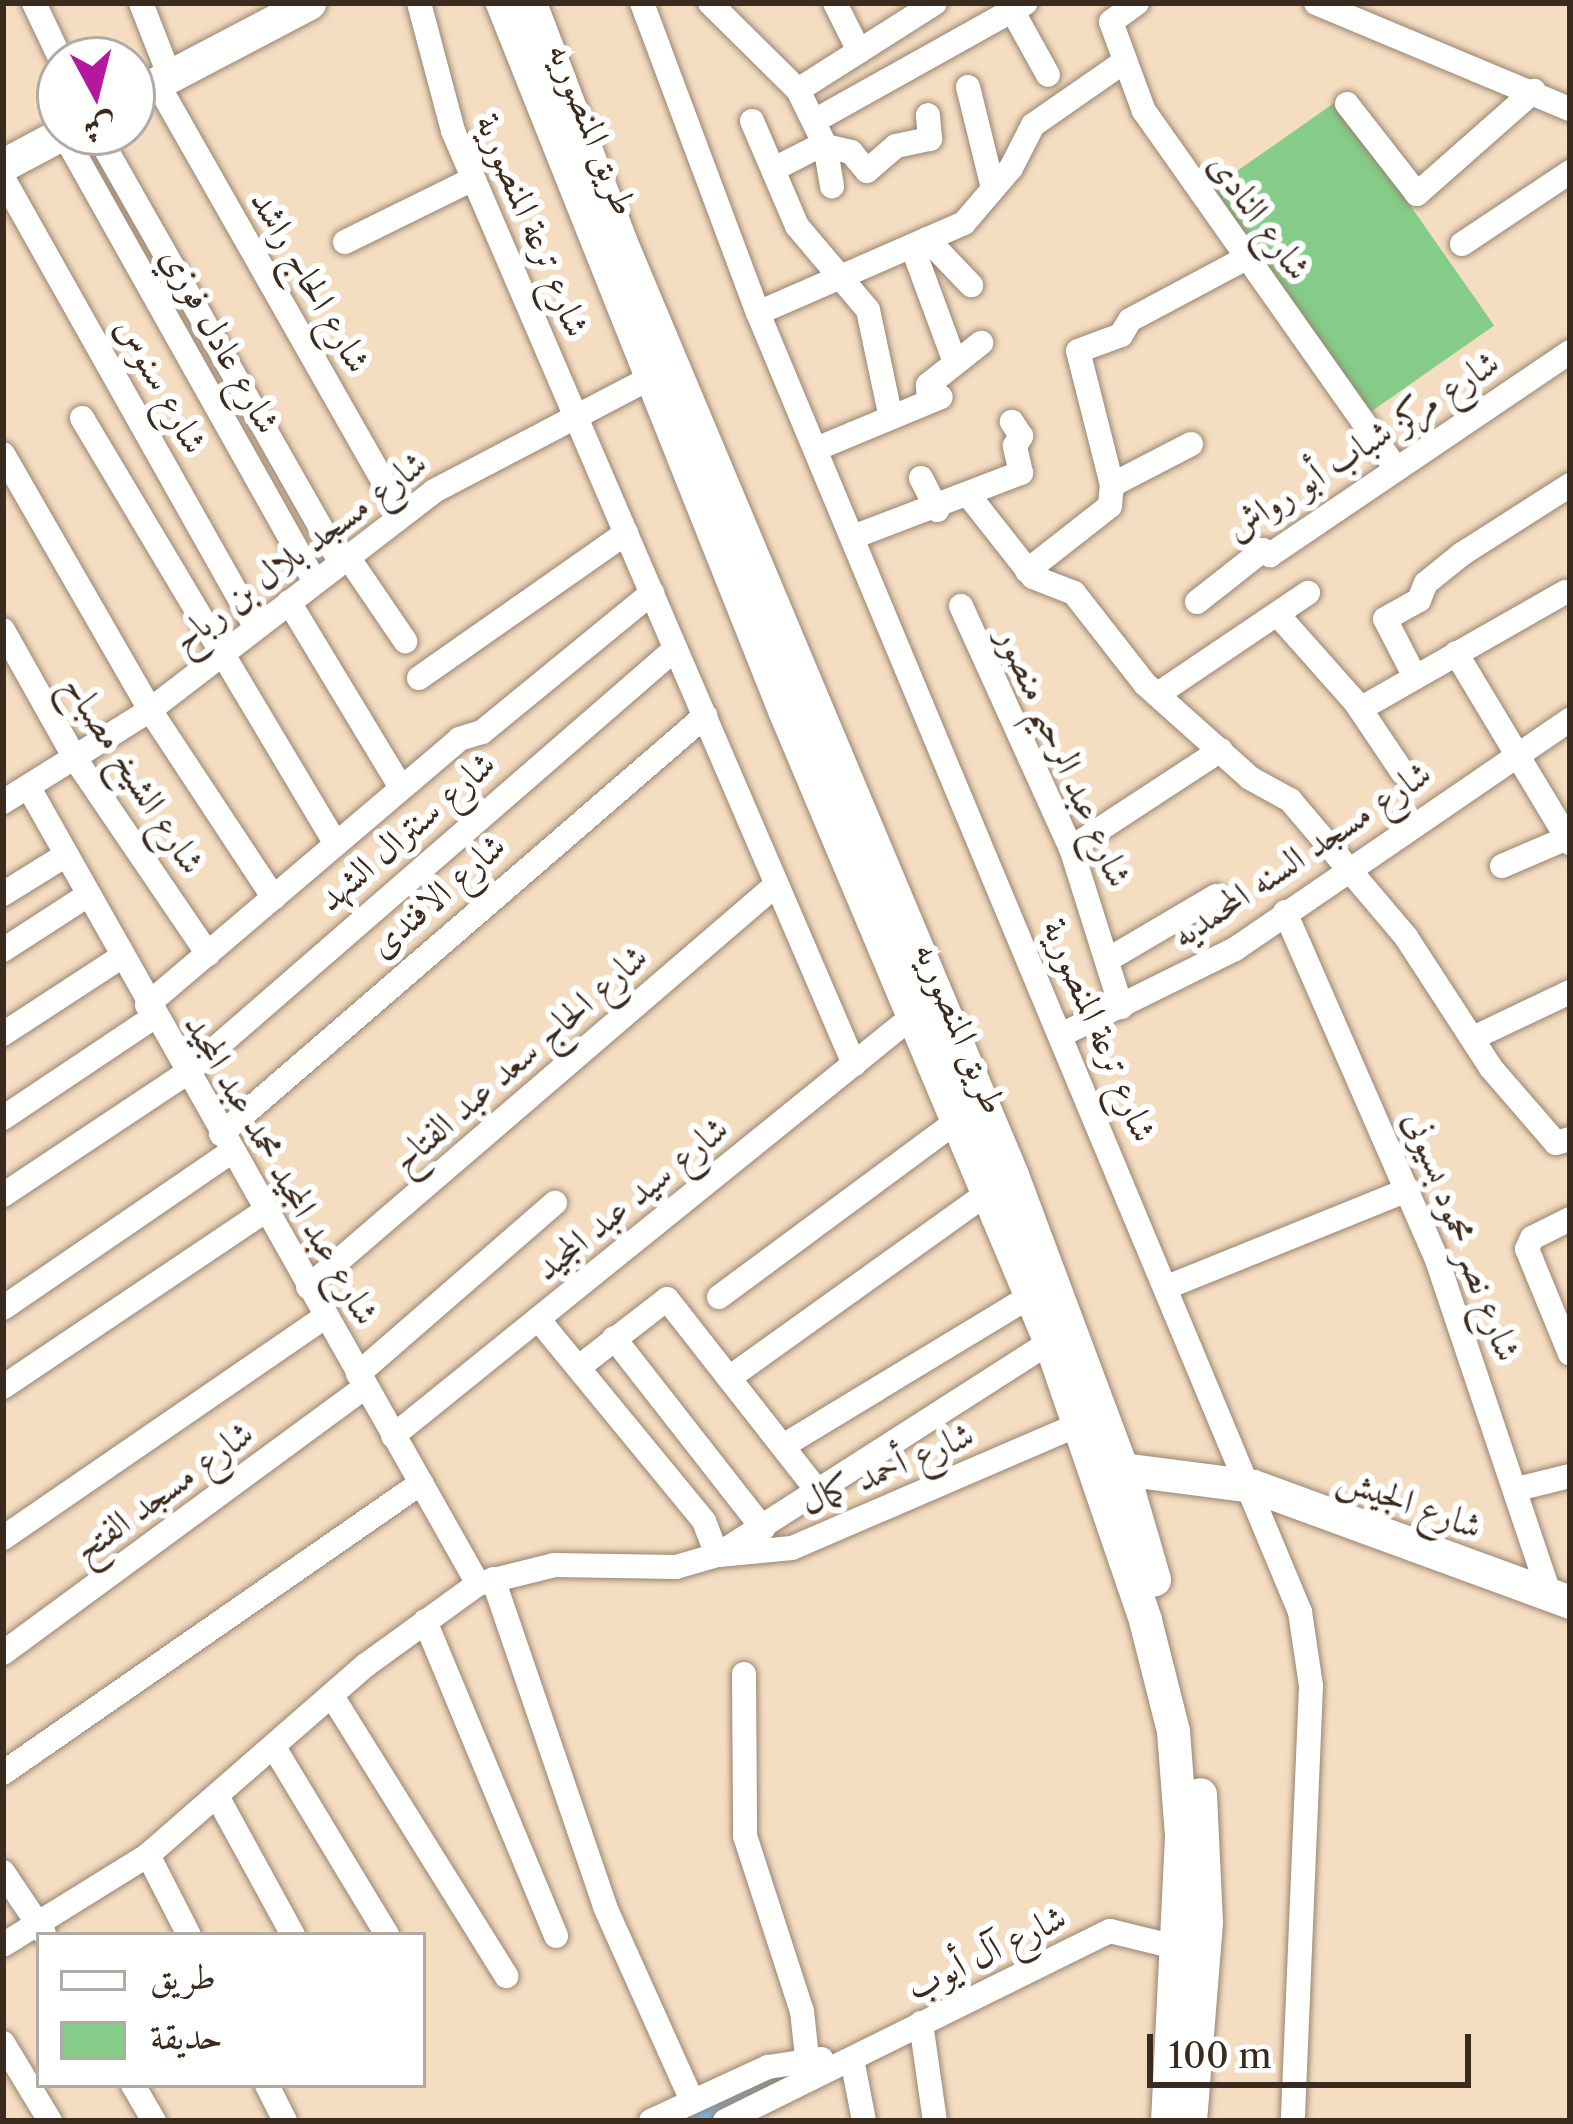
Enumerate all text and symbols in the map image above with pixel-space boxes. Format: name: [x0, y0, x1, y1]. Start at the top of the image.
north arrow: [36, 36, 156, 156]
street label: طريق المنصوريه: [539, 36, 647, 222]
text: ش: [81, 107, 119, 152]
street label: شارع ترعة المنصورية: [467, 107, 599, 343]
street label: شارع النادى: [1199, 144, 1321, 288]
street label: شارع الحاج راشد: [241, 182, 381, 380]
street label: شارع عادل فوزي: [152, 239, 290, 441]
street label: شارع سنوس: [107, 309, 217, 461]
street label: شارع مركز شباب أبو رواش: [1217, 340, 1507, 550]
street label: شارع مسجد بلال بن رباح: [163, 441, 435, 661]
street label: شارع عبد الرحيم منصور: [988, 621, 1142, 893]
street label: شارع الشيخ مصباح: [54, 666, 214, 882]
street label: شارع سنترال الشهد: [308, 742, 504, 920]
street label: شارع مسجد السنه المحمديه: [1163, 751, 1439, 957]
street label: شارع الافندى: [360, 824, 514, 966]
street label: شارع ترعة المنصورية: [1034, 912, 1166, 1148]
street label: شارع الحاج سعد عبد الفتاح: [382, 935, 656, 1181]
street label: طريق المنصوريه: [905, 936, 1017, 1120]
street label: شارع عبد المجيد محمد عبد المجيد: [175, 1006, 389, 1332]
street label: شارع نصر محمود بسيونى: [1395, 1105, 1531, 1367]
street label: شارع سيد عبد المجيد: [525, 1107, 737, 1289]
street label: شارع مسجد الفتح: [65, 1411, 261, 1571]
street label: شارع أحمد كمال: [794, 1412, 980, 1524]
street label: شارع الجيش: [1332, 1456, 1488, 1548]
street label: شارع آل أيوب: [899, 1895, 1073, 2009]
legend: [36, 1932, 426, 2088]
text: طريق: [150, 1954, 216, 1998]
scale bar: [1153, 2010, 1477, 2084]
text: حديقة: [150, 2014, 223, 2058]
text: 100 m: [1168, 2033, 1272, 2077]

